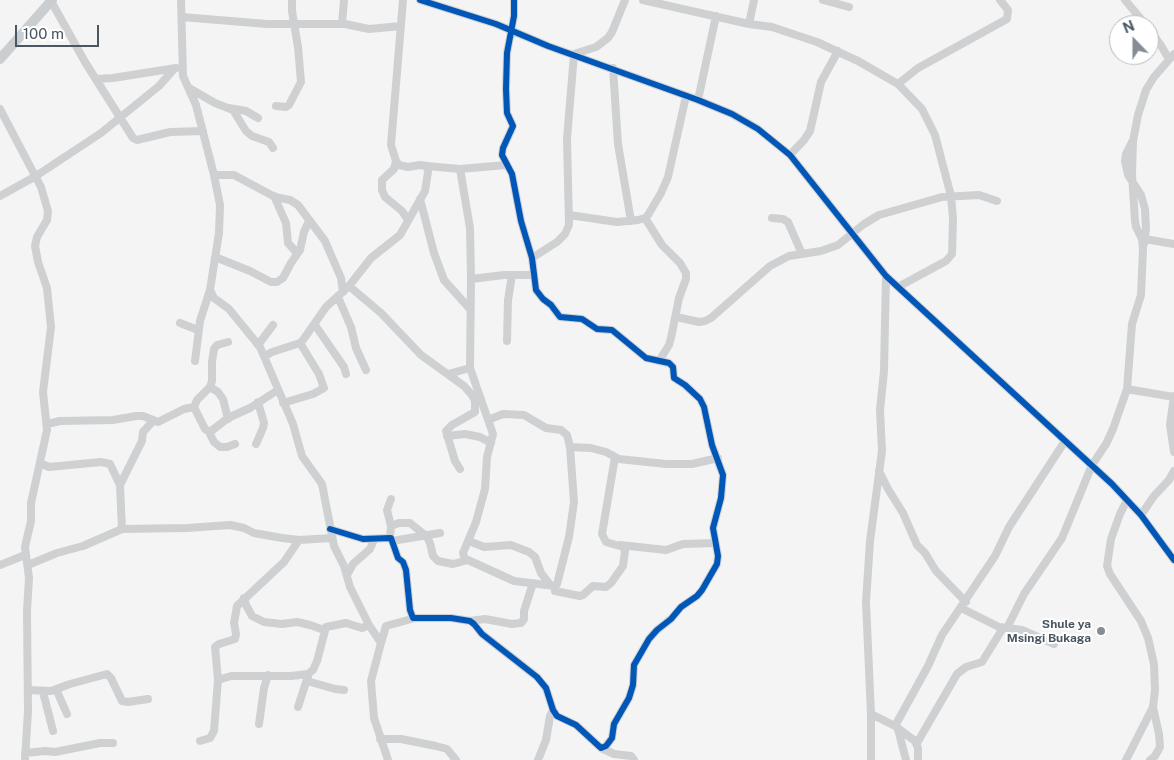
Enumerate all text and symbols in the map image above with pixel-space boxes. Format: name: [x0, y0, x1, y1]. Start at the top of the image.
scale bar: [18, 15, 101, 47]
north arrow: [1109, 15, 1159, 65]
text: N: [1121, 18, 1137, 36]
text: 100 m: [23, 25, 64, 42]
place label: Shule ya Msingi Bukaga: [1007, 617, 1091, 645]
marker: Shule ya Msingi Bukaga: [1095, 625, 1107, 637]

